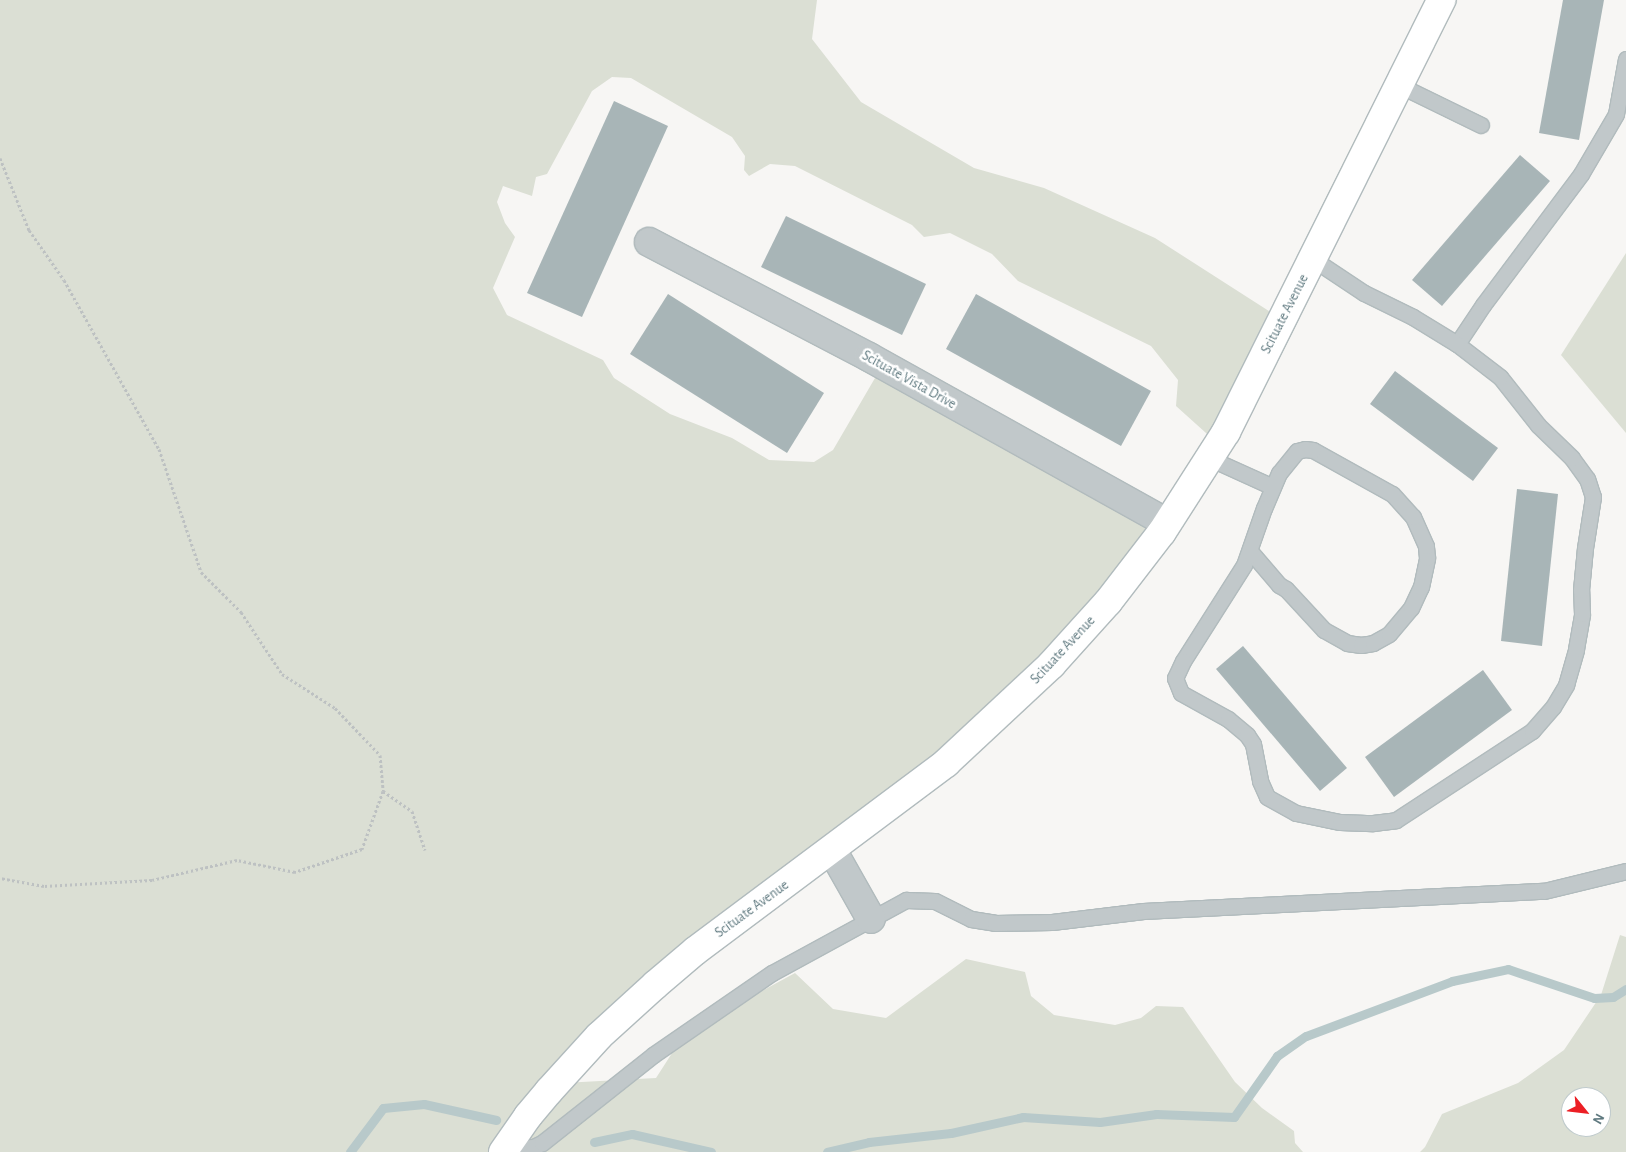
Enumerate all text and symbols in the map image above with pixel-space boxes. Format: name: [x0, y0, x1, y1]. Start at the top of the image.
street label: Scituate Avenue: [1258, 271, 1312, 357]
street label: Scituate Vista Drive: [859, 347, 959, 413]
street label: Scituate Avenue: [1027, 612, 1099, 688]
street label: Scituate Avenue: [712, 877, 792, 941]
north arrow: [1561, 1087, 1611, 1137]
text: N: [1590, 1111, 1607, 1126]

